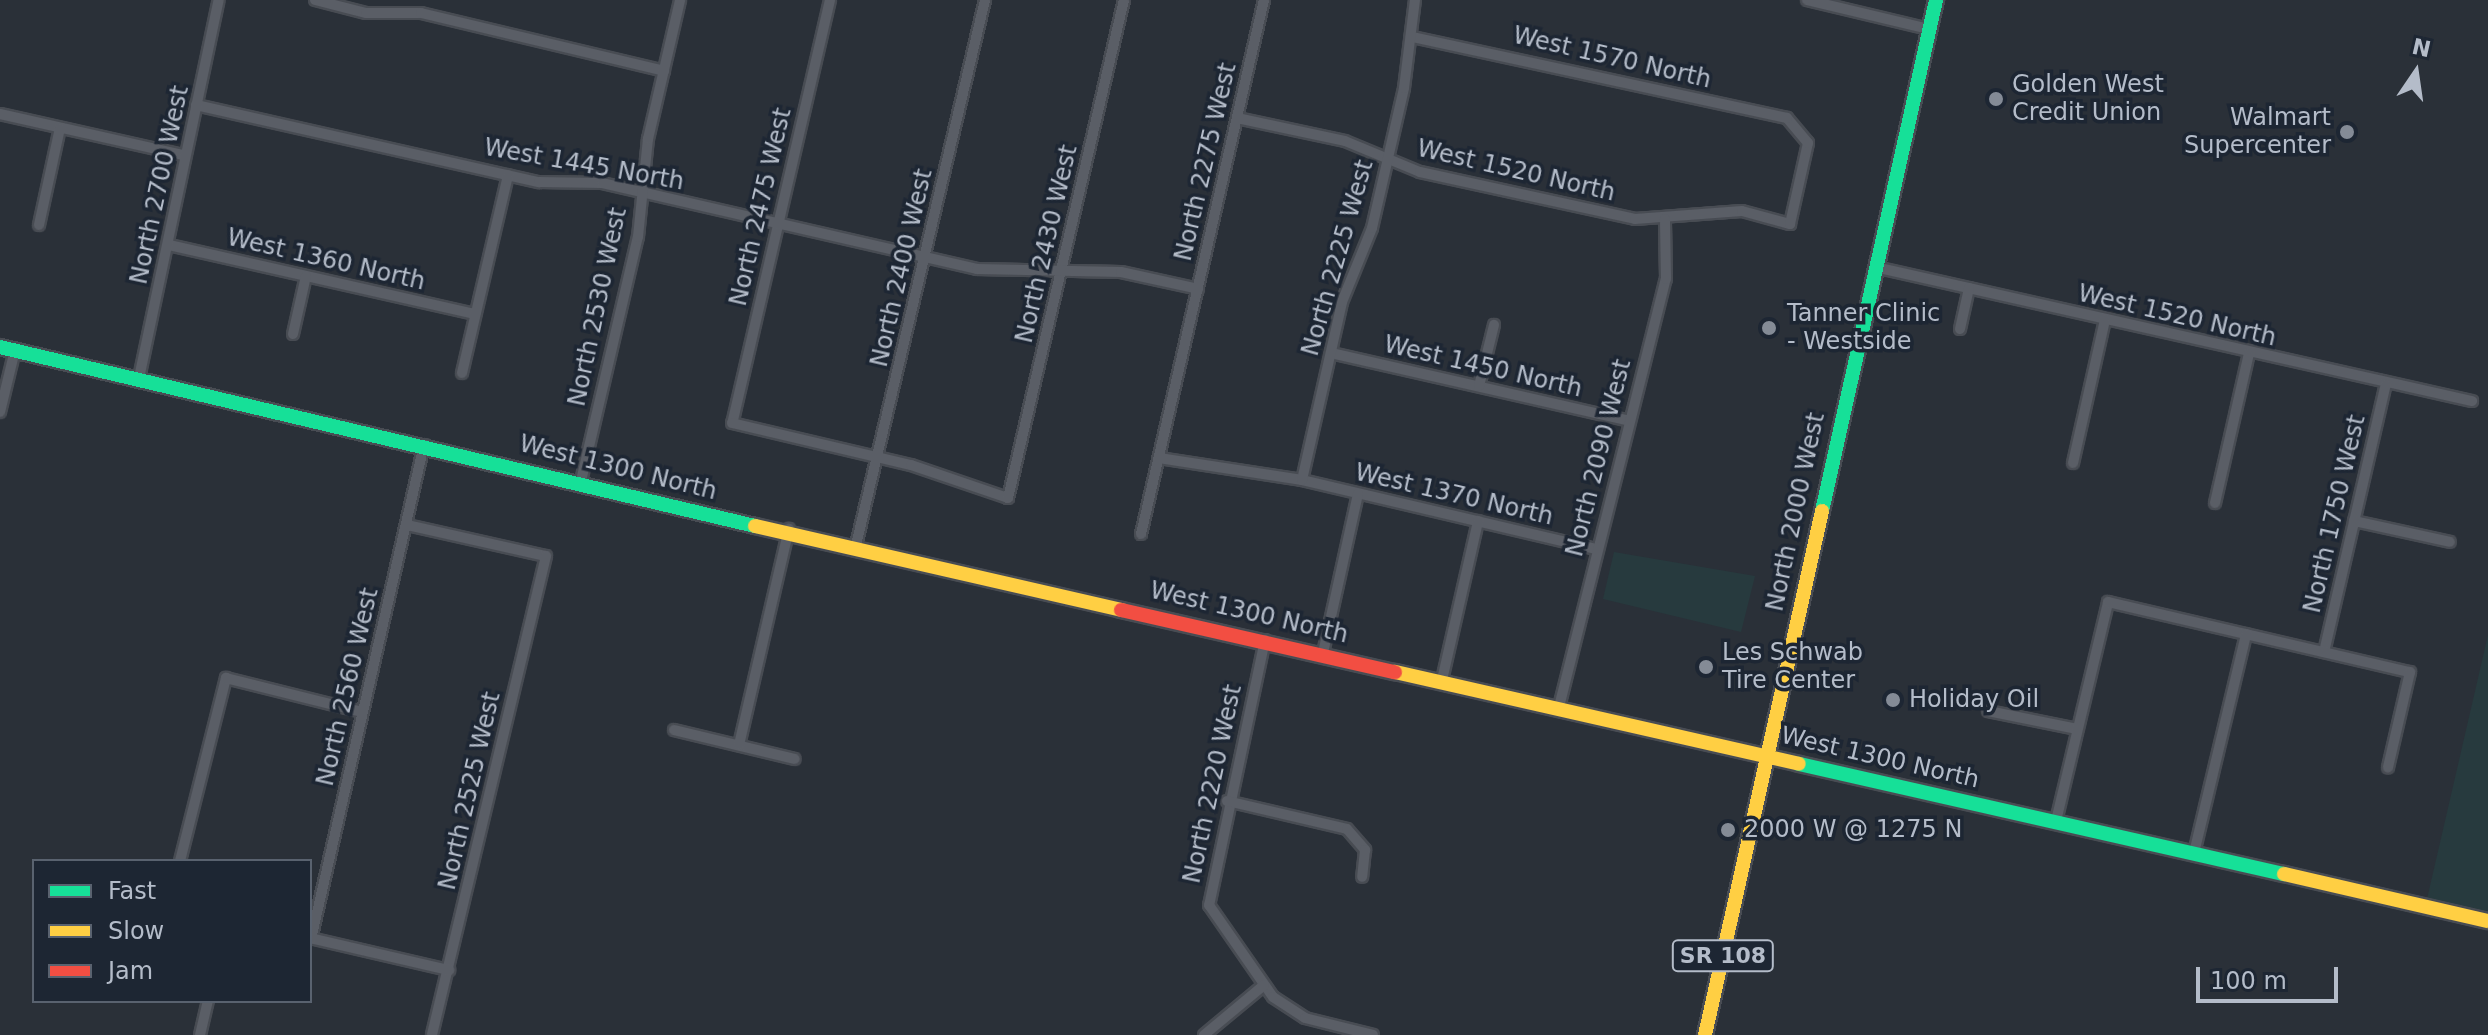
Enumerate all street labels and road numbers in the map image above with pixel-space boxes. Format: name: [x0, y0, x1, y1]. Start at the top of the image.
street label: West 1570 North: [1510, 21, 1714, 95]
street label: North 2275 West: [1169, 60, 1243, 264]
street label: North 2700 West: [125, 83, 195, 287]
street label: North 2475 West: [724, 105, 798, 309]
street label: West 1445 North: [482, 133, 686, 197]
street label: West 1520 North: [1414, 134, 1618, 208]
street label: North 2430 West: [1010, 142, 1084, 346]
street label: North 2225 West: [1296, 157, 1380, 359]
street label: North 2400 West: [865, 166, 939, 370]
street label: North 2530 West: [563, 205, 633, 409]
street label: West 1360 North: [224, 223, 428, 297]
street label: West 1520 North: [2075, 279, 2279, 353]
street label: West 1450 North: [1381, 330, 1585, 404]
street label: North 2090 West: [1561, 356, 1637, 560]
street label: North 2000 West: [1761, 410, 1831, 614]
street label: North 1750 West: [2298, 412, 2372, 616]
street label: West 1300 North: [516, 430, 720, 506]
street label: West 1370 North: [1352, 458, 1556, 532]
street label: West 1300 North: [1147, 576, 1351, 650]
street label: North 2560 West: [311, 585, 385, 789]
street label: North 2220 West: [1178, 682, 1248, 886]
street label: North 2525 West: [433, 689, 507, 893]
street label: West 1300 North: [1778, 721, 1982, 795]
road number: SR 108: [1671, 938, 1775, 974]

